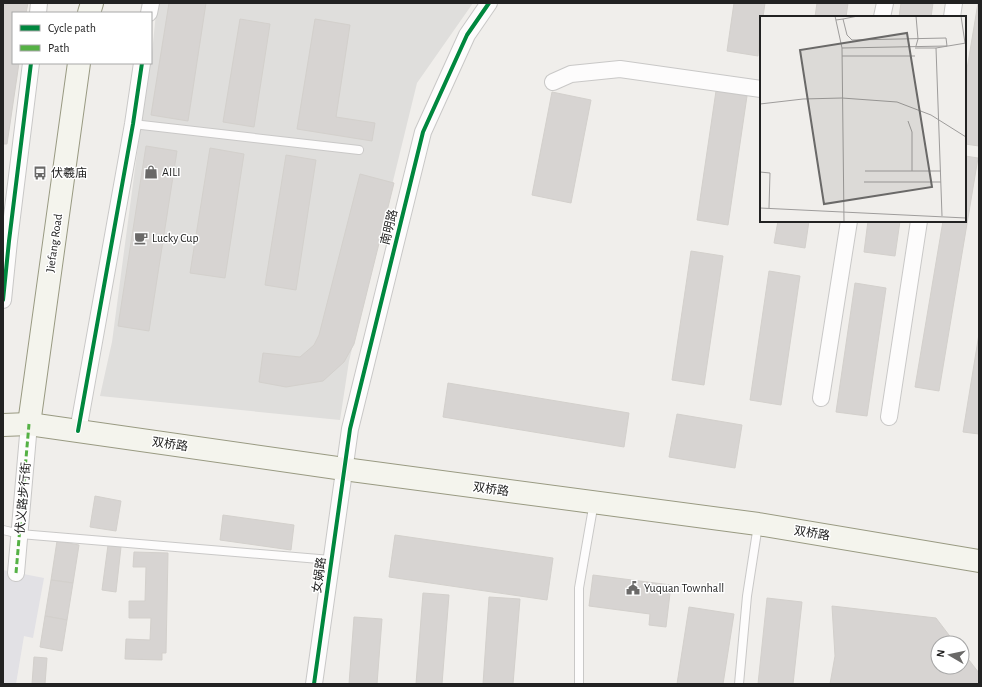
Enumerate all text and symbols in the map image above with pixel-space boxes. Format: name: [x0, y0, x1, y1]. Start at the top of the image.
legend: [12, 12, 152, 64]
inset map: [760, 16, 966, 222]
text: Cycle path: [48, 22, 96, 35]
text: Path: [48, 42, 70, 54]
shop icon: AILI: [143, 164, 159, 180]
bus stop icon: 伏羲庙: [32, 165, 48, 181]
place label: 伏羲庙: [51, 166, 87, 179]
place label: AILI: [162, 166, 180, 178]
street label: 南明路: [378, 208, 399, 246]
street label: Jiefang Road: [44, 213, 64, 273]
cafe icon: Lucky Cup: [133, 230, 149, 246]
place label: Lucky Cup: [152, 232, 199, 245]
street label: 双桥路: [151, 435, 189, 452]
street label: 伏义路步行街: [13, 462, 32, 534]
street label: 双桥路: [472, 480, 510, 497]
street label: 双桥路: [793, 523, 831, 542]
street label: 女娲路: [310, 556, 327, 594]
public building icon: Yuquan Townhall: [625, 580, 641, 596]
place label: Yuquan Townhall: [644, 582, 724, 594]
north arrow: [930, 635, 970, 675]
text: N: [935, 649, 947, 658]

